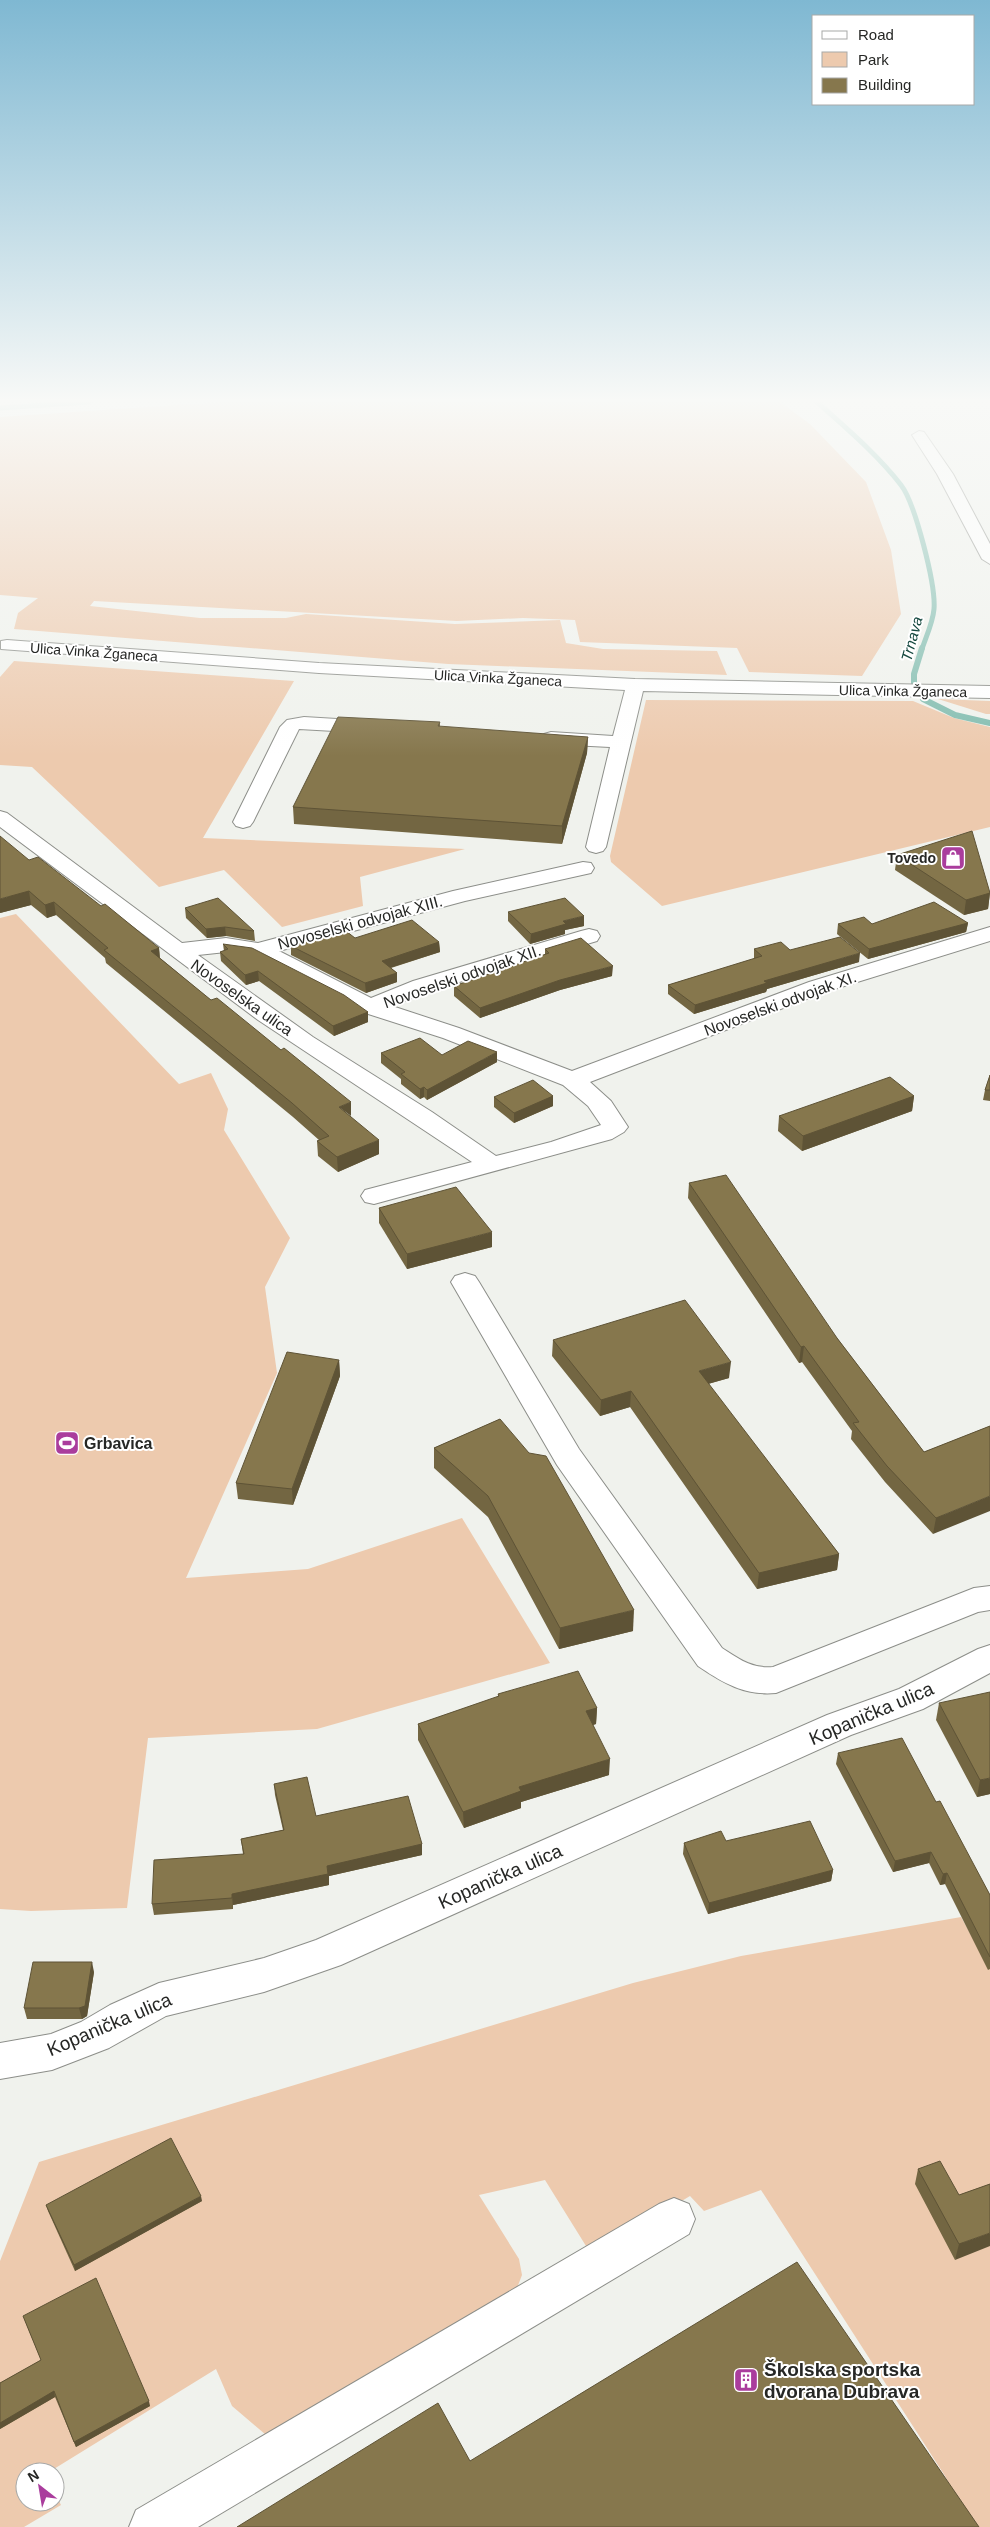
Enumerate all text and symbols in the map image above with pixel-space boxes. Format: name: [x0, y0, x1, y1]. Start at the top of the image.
legend: [812, 15, 975, 105]
text: Road: [858, 26, 894, 43]
text: Park: [858, 51, 889, 68]
text: Building: [858, 76, 911, 93]
water label: Trnava: [897, 615, 926, 663]
street label: Ulica Vinka Žganeca: [30, 640, 159, 664]
street label: Ulica Vinka Žganeca: [434, 667, 563, 689]
street label: Ulica Vinka Žganeca: [839, 682, 967, 700]
shop icon: Tovedo: [940, 845, 966, 871]
place label: Tovedo: [887, 850, 936, 866]
street label: Novoselski odvojak XIII.: [276, 892, 444, 953]
street label: Novoselski odvojak XII.: [381, 942, 543, 1011]
street label: Novoselska ulica: [188, 956, 296, 1039]
street label: Novoselski odvojak XI.: [702, 968, 859, 1039]
sports icon: Grbavica: [54, 1430, 80, 1456]
place label: Grbavica: [84, 1435, 153, 1452]
street label: Kopanička ulica: [806, 1678, 937, 1749]
street label: Kopanička ulica: [435, 1840, 566, 1913]
street label: Kopanička ulica: [44, 1989, 175, 2060]
place label: Školska sportska dvorana Dubrava: [764, 2359, 921, 2402]
building icon: Školska sportska dvorana Dubrava: [733, 2367, 759, 2393]
north arrow: [15, 2462, 65, 2512]
text: N: [25, 2466, 42, 2485]

